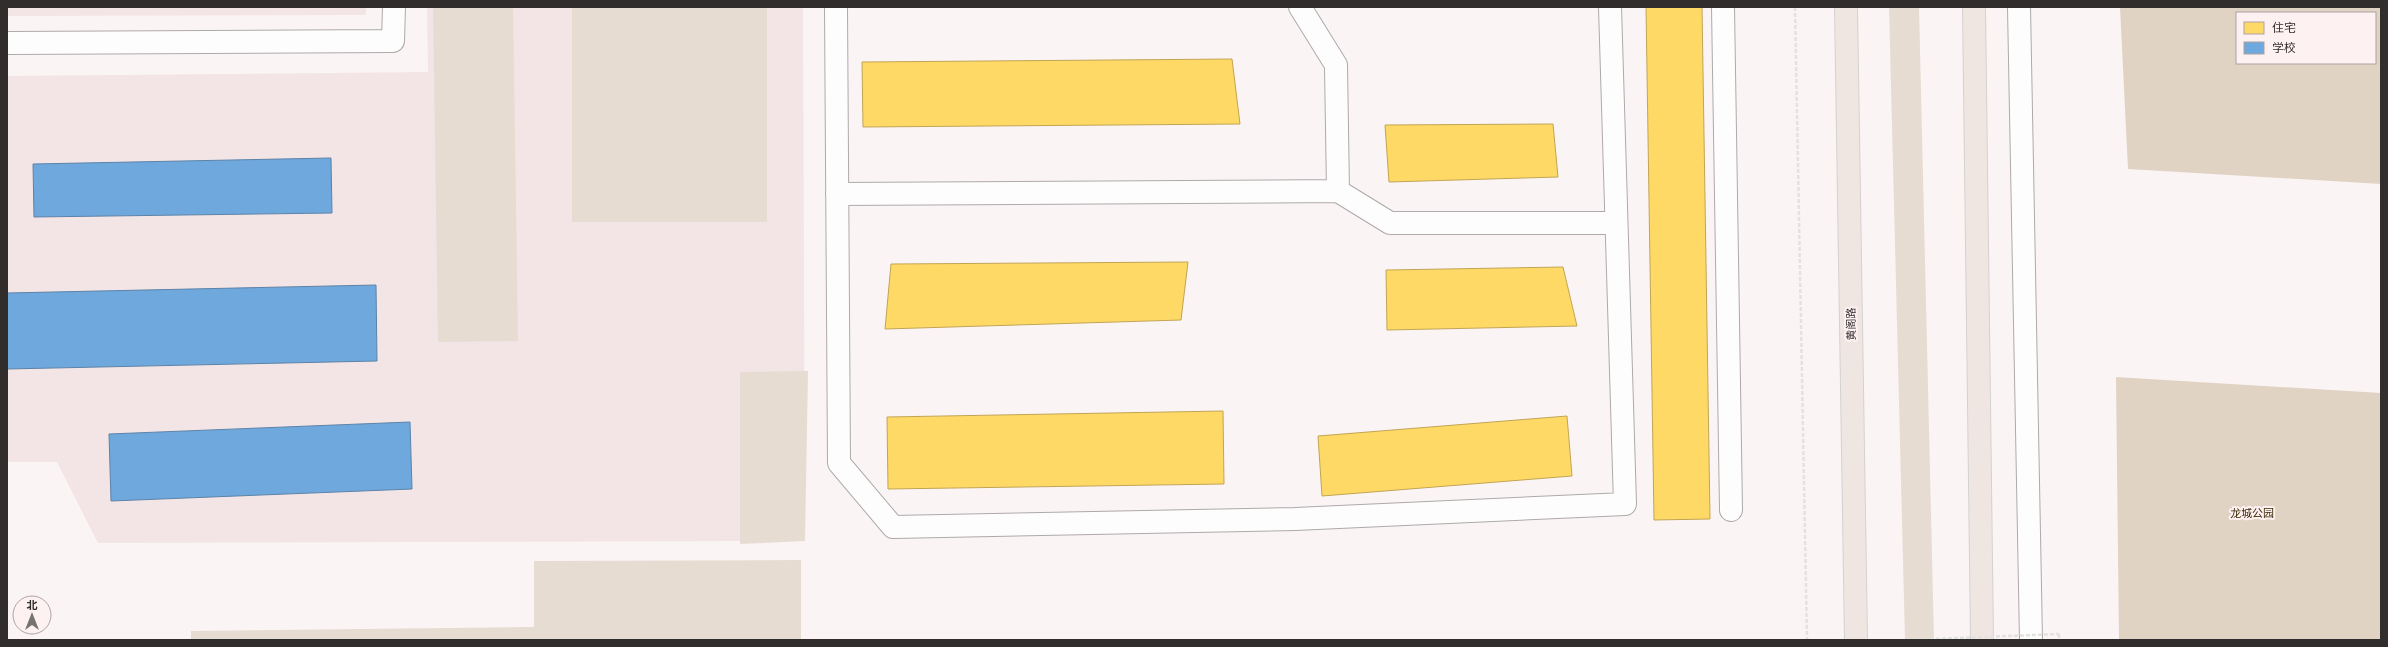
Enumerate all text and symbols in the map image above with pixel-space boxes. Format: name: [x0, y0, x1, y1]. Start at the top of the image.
legend: [2236, 12, 2376, 64]
text: 住宅: [2272, 20, 2296, 35]
text: 学校: [2272, 40, 2296, 55]
street label: 黄阁路: [1844, 307, 1858, 341]
park label: 龙城公园: [2230, 506, 2274, 520]
north arrow: [12, 595, 52, 635]
text: 北: [27, 598, 38, 612]

